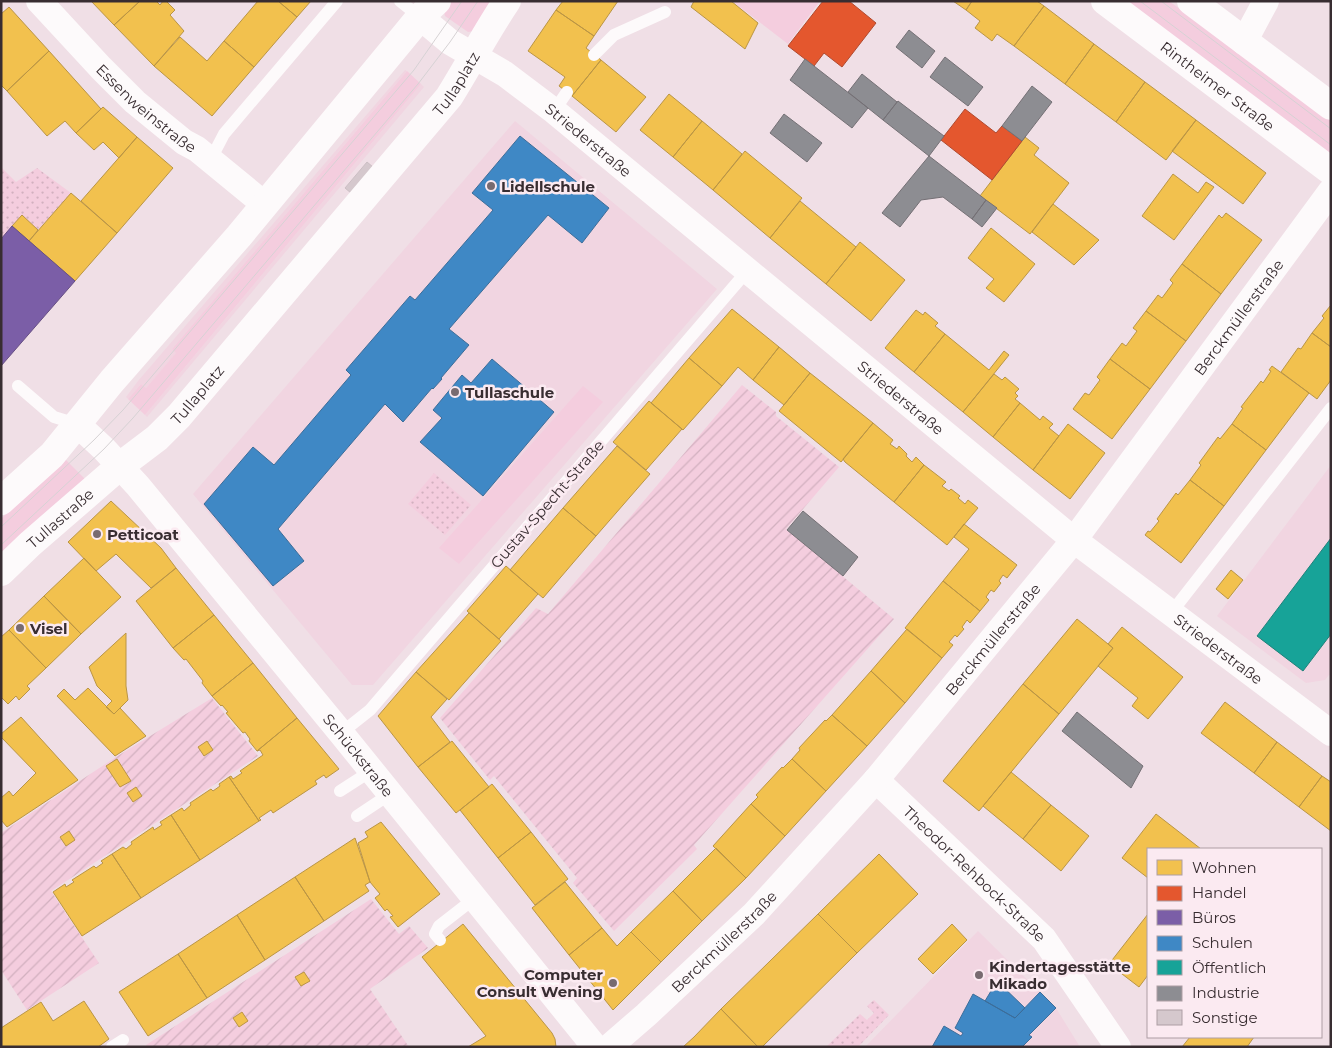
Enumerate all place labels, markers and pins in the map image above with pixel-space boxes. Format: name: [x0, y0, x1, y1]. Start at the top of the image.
place label: Lidellschule: [501, 177, 595, 196]
marker: Lidellschule: [485, 180, 497, 192]
place label: Tullaschule: [465, 383, 554, 402]
marker: Tullaschule: [449, 386, 461, 398]
place label: Petticoat: [107, 525, 179, 544]
marker: Petticoat: [91, 528, 103, 540]
place label: Visel: [29, 619, 68, 638]
marker: Visel: [14, 622, 26, 634]
place label: Kindertagesstätte Mikado: [989, 957, 1131, 993]
place label: Computer Consult Wening: [477, 965, 604, 1001]
marker: Kindertagesstätte Mikado: [973, 969, 985, 981]
marker: Computer Consult Wening: [607, 977, 619, 989]

